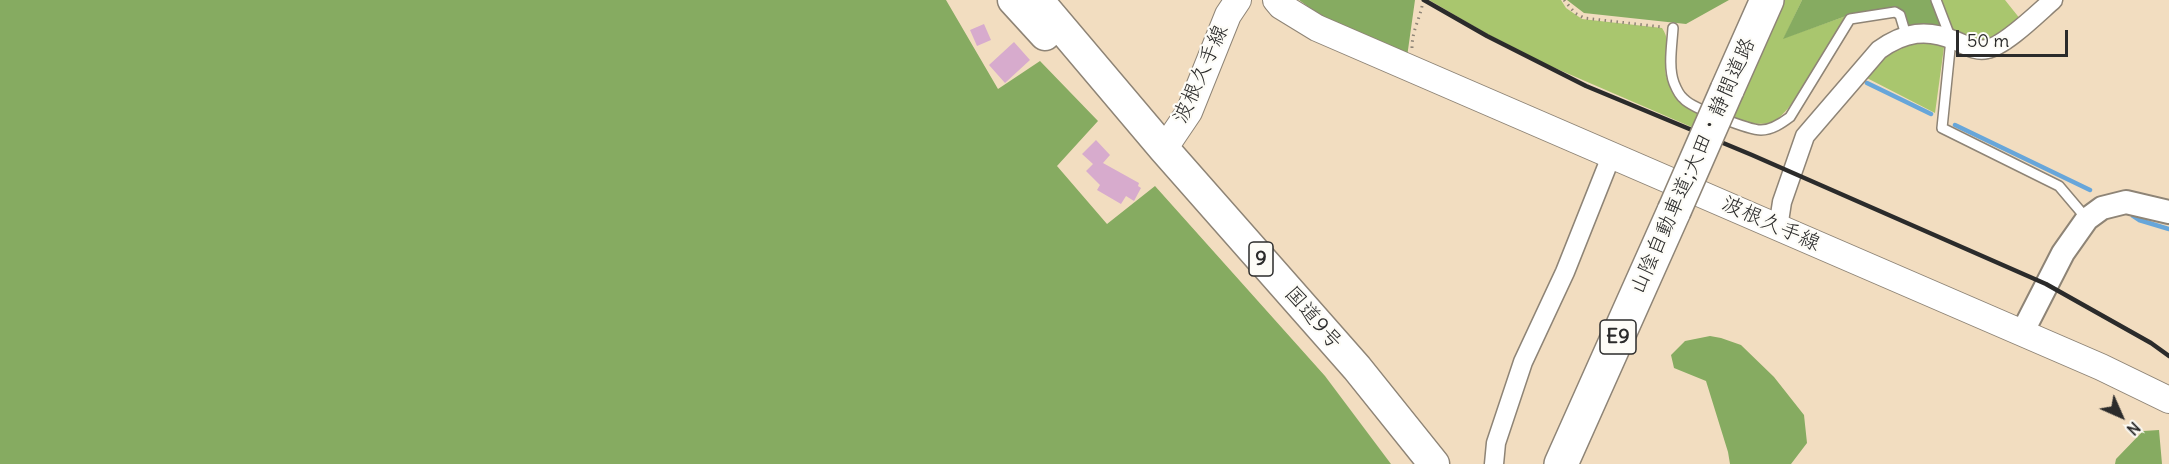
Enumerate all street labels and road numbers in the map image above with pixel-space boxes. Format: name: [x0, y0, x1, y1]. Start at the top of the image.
street label: 波根久手線: [1168, 21, 1234, 127]
street label: 山陰自動車道;大田・静間道路: [1625, 34, 1761, 298]
street label: 波根久手線: [1718, 191, 1824, 257]
road number: 9: [1249, 242, 1273, 276]
street label: 国道9号: [1279, 281, 1347, 355]
road number: E9: [1600, 320, 1636, 354]

